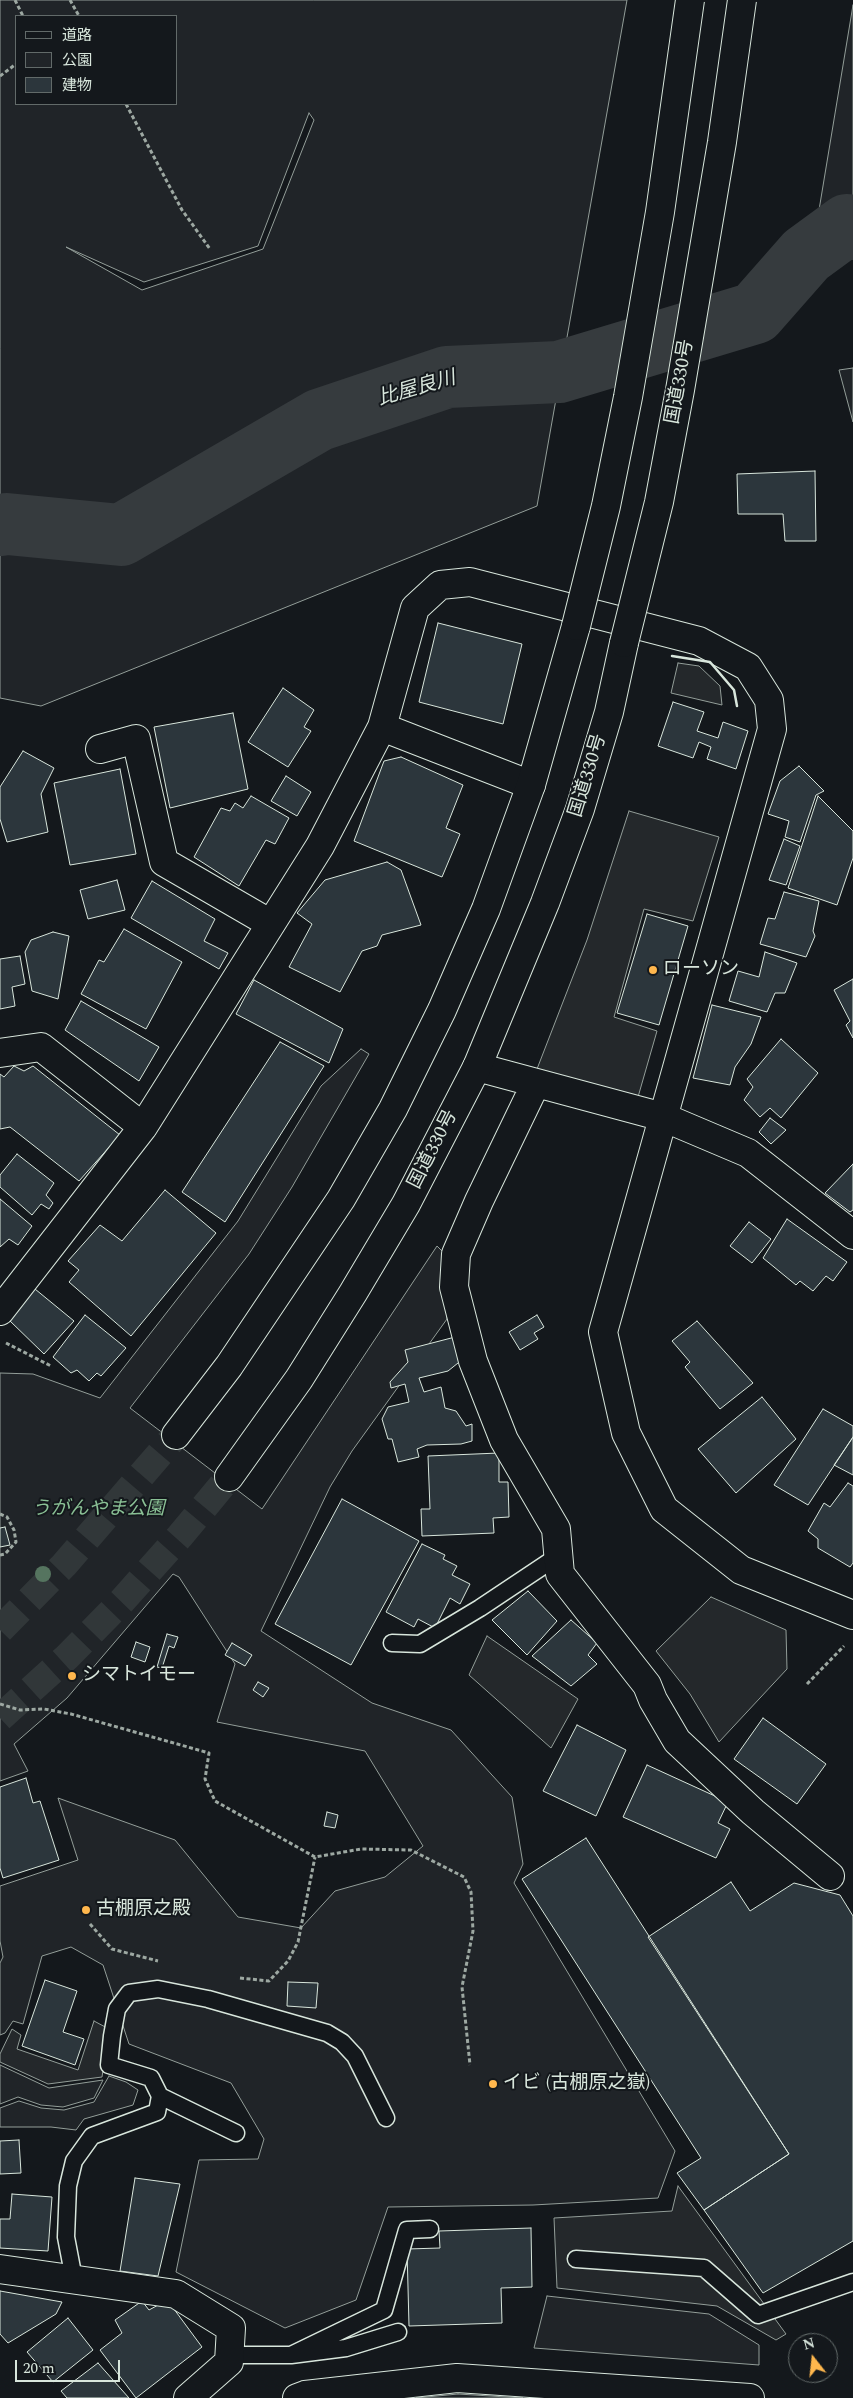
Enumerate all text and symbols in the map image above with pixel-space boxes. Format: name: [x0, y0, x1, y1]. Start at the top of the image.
legend: [15, 15, 178, 105]
text: 道路: [62, 24, 92, 47]
text: 公園: [62, 49, 92, 72]
text: 建物: [62, 74, 92, 97]
street label: 国道330号: [662, 338, 700, 426]
water label: 比屋良川: [375, 367, 459, 413]
street label: 国道330号: [566, 732, 612, 820]
place label: ローソン: [663, 959, 739, 981]
marker: ローソン: [647, 964, 659, 976]
street label: 国道330号: [404, 1107, 464, 1193]
park label: うがんやま公園: [32, 1499, 164, 1521]
place label: シマトイモー: [82, 1665, 196, 1687]
marker: シマトイモー: [66, 1670, 78, 1682]
place label: 古棚原之殿: [96, 1899, 191, 1921]
marker: 古棚原之殿: [80, 1904, 92, 1916]
place label: イビ (古棚原之嶽): [503, 2073, 650, 2095]
marker: イビ (古棚原之嶽): [487, 2078, 499, 2090]
text: N: [801, 2332, 817, 2356]
north arrow: [788, 2333, 838, 2383]
scale bar: [18, 2350, 122, 2382]
text: 20 m: [23, 2357, 55, 2380]

